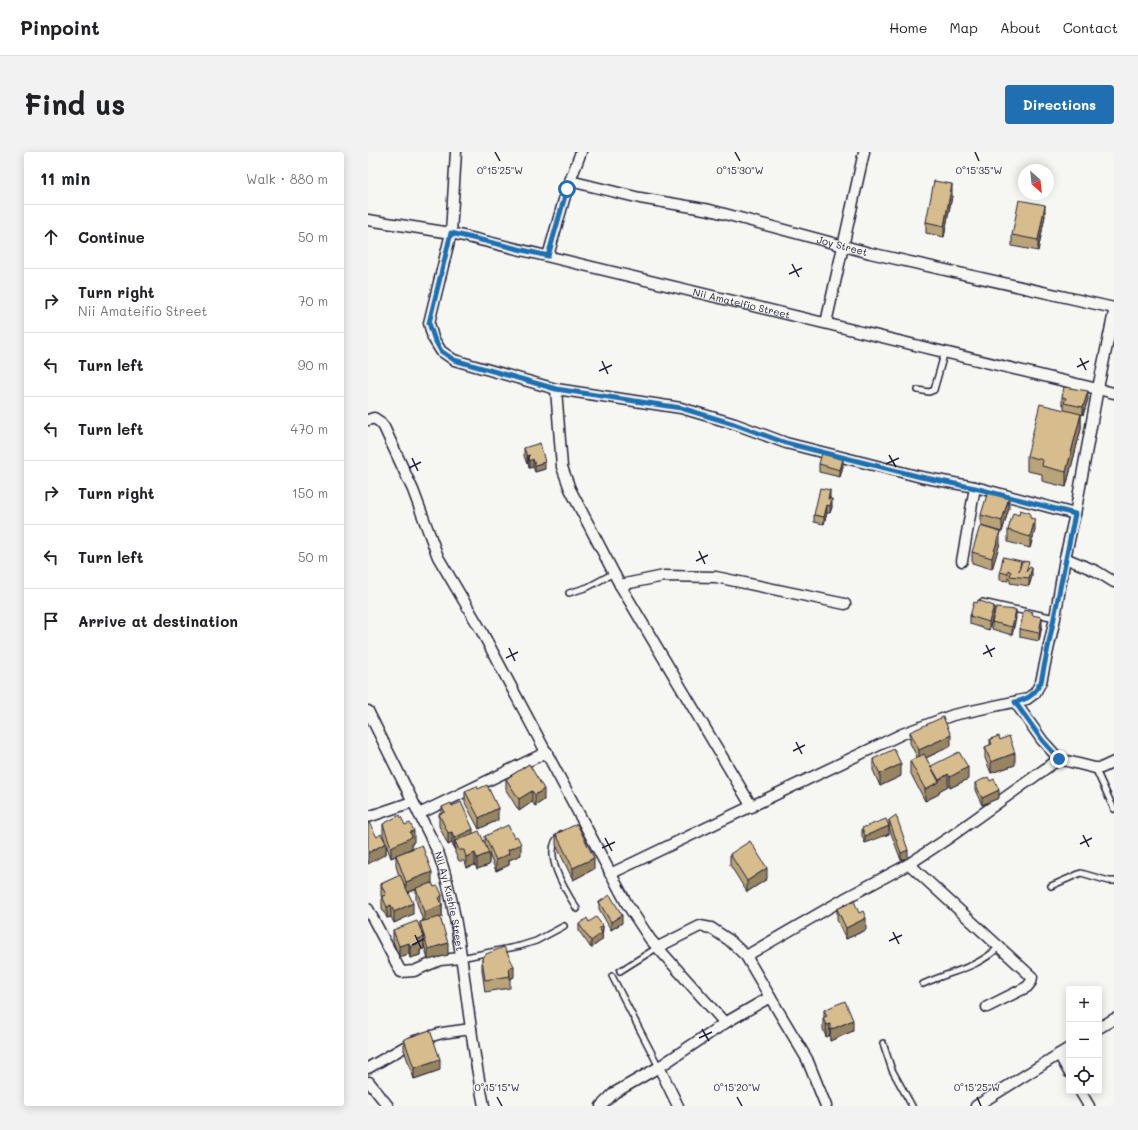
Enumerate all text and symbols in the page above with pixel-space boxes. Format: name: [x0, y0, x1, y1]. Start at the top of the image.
text: Pinpoint: [20, 15, 100, 40]
text: Home: [889, 18, 927, 37]
text: Map: [949, 18, 978, 37]
text: About: [1000, 18, 1041, 37]
text: Contact: [1063, 18, 1118, 37]
button: Directions: [1005, 85, 1114, 124]
text: Find us: [24, 86, 125, 122]
text: 0°15'25"W: [477, 163, 523, 177]
text: 0°15'30"W: [717, 163, 764, 177]
text: 0°15'35"W: [956, 163, 1002, 177]
north arrow: [1018, 164, 1054, 200]
text: 11 min: [40, 167, 90, 189]
text: Walk · 880 m: [246, 170, 328, 187]
route start: [558, 180, 576, 198]
icon: ahead: [40, 226, 62, 248]
text: Continue: [78, 227, 145, 247]
text: 50 m: [298, 228, 328, 245]
street label: Joy Street: [815, 232, 869, 259]
text: Turn right: [78, 282, 155, 302]
street label: Nii Amateifio Street: [692, 285, 792, 322]
icon: right: [40, 290, 62, 312]
text: 70 m: [298, 292, 328, 309]
text: Nii Amateifio Street: [78, 302, 207, 319]
icon: left: [40, 354, 62, 376]
text: Turn left: [78, 355, 143, 375]
text: 90 m: [298, 356, 328, 373]
icon: left: [40, 418, 62, 440]
text: Turn left: [78, 419, 143, 439]
text: 470 m: [291, 420, 328, 437]
icon: right: [40, 482, 62, 504]
text: Turn right: [78, 483, 155, 503]
text: 150 m: [292, 484, 328, 501]
icon: left: [40, 546, 62, 568]
text: Turn left: [78, 547, 143, 567]
text: 50 m: [298, 548, 328, 565]
icon: arrive: [40, 610, 62, 632]
text: Arrive at destination: [78, 611, 238, 631]
route end: [1050, 750, 1068, 768]
street label: Nii Ayi Kushie Street: [431, 850, 467, 952]
map controls: [1066, 986, 1102, 1094]
button: +: [1066, 986, 1102, 1022]
button: −: [1066, 1022, 1102, 1058]
button: locate: [1066, 1058, 1102, 1094]
text: 0°15'15"W: [474, 1080, 520, 1094]
text: 0°15'20"W: [714, 1080, 761, 1094]
text: 0°15'25"W: [954, 1080, 1000, 1094]

